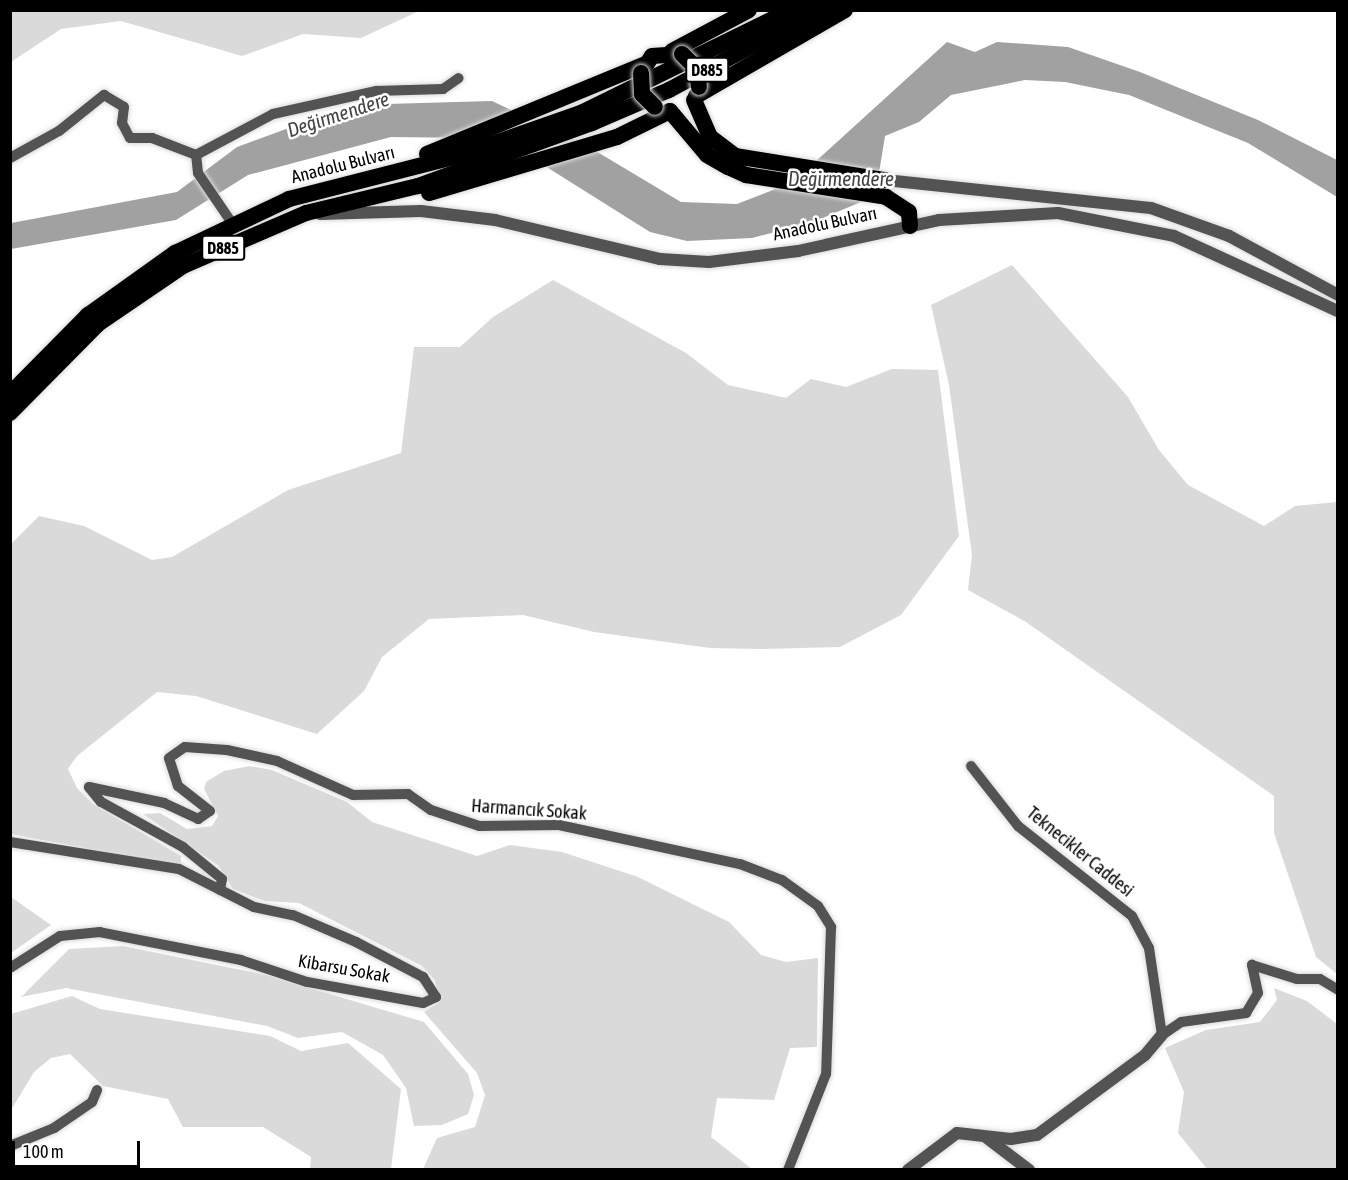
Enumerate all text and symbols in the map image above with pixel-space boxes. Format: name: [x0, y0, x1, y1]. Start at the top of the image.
road number: D885: [684, 57, 730, 83]
water label: Değirmendere: [284, 86, 392, 142]
street label: Anadolu Bulvarı: [289, 142, 397, 188]
water label: Değirmendere: [788, 166, 894, 190]
street label: Anadolu Bulvarı: [771, 202, 879, 246]
road number: D885: [200, 235, 246, 261]
street label: Harmancık Sokak: [471, 795, 587, 825]
street label: Teknecikler Caddesi: [1022, 802, 1138, 902]
street label: Kibarsu Sokak: [296, 950, 392, 988]
scale bar: [15, 1129, 142, 1167]
text: 100 m: [23, 1141, 64, 1162]

